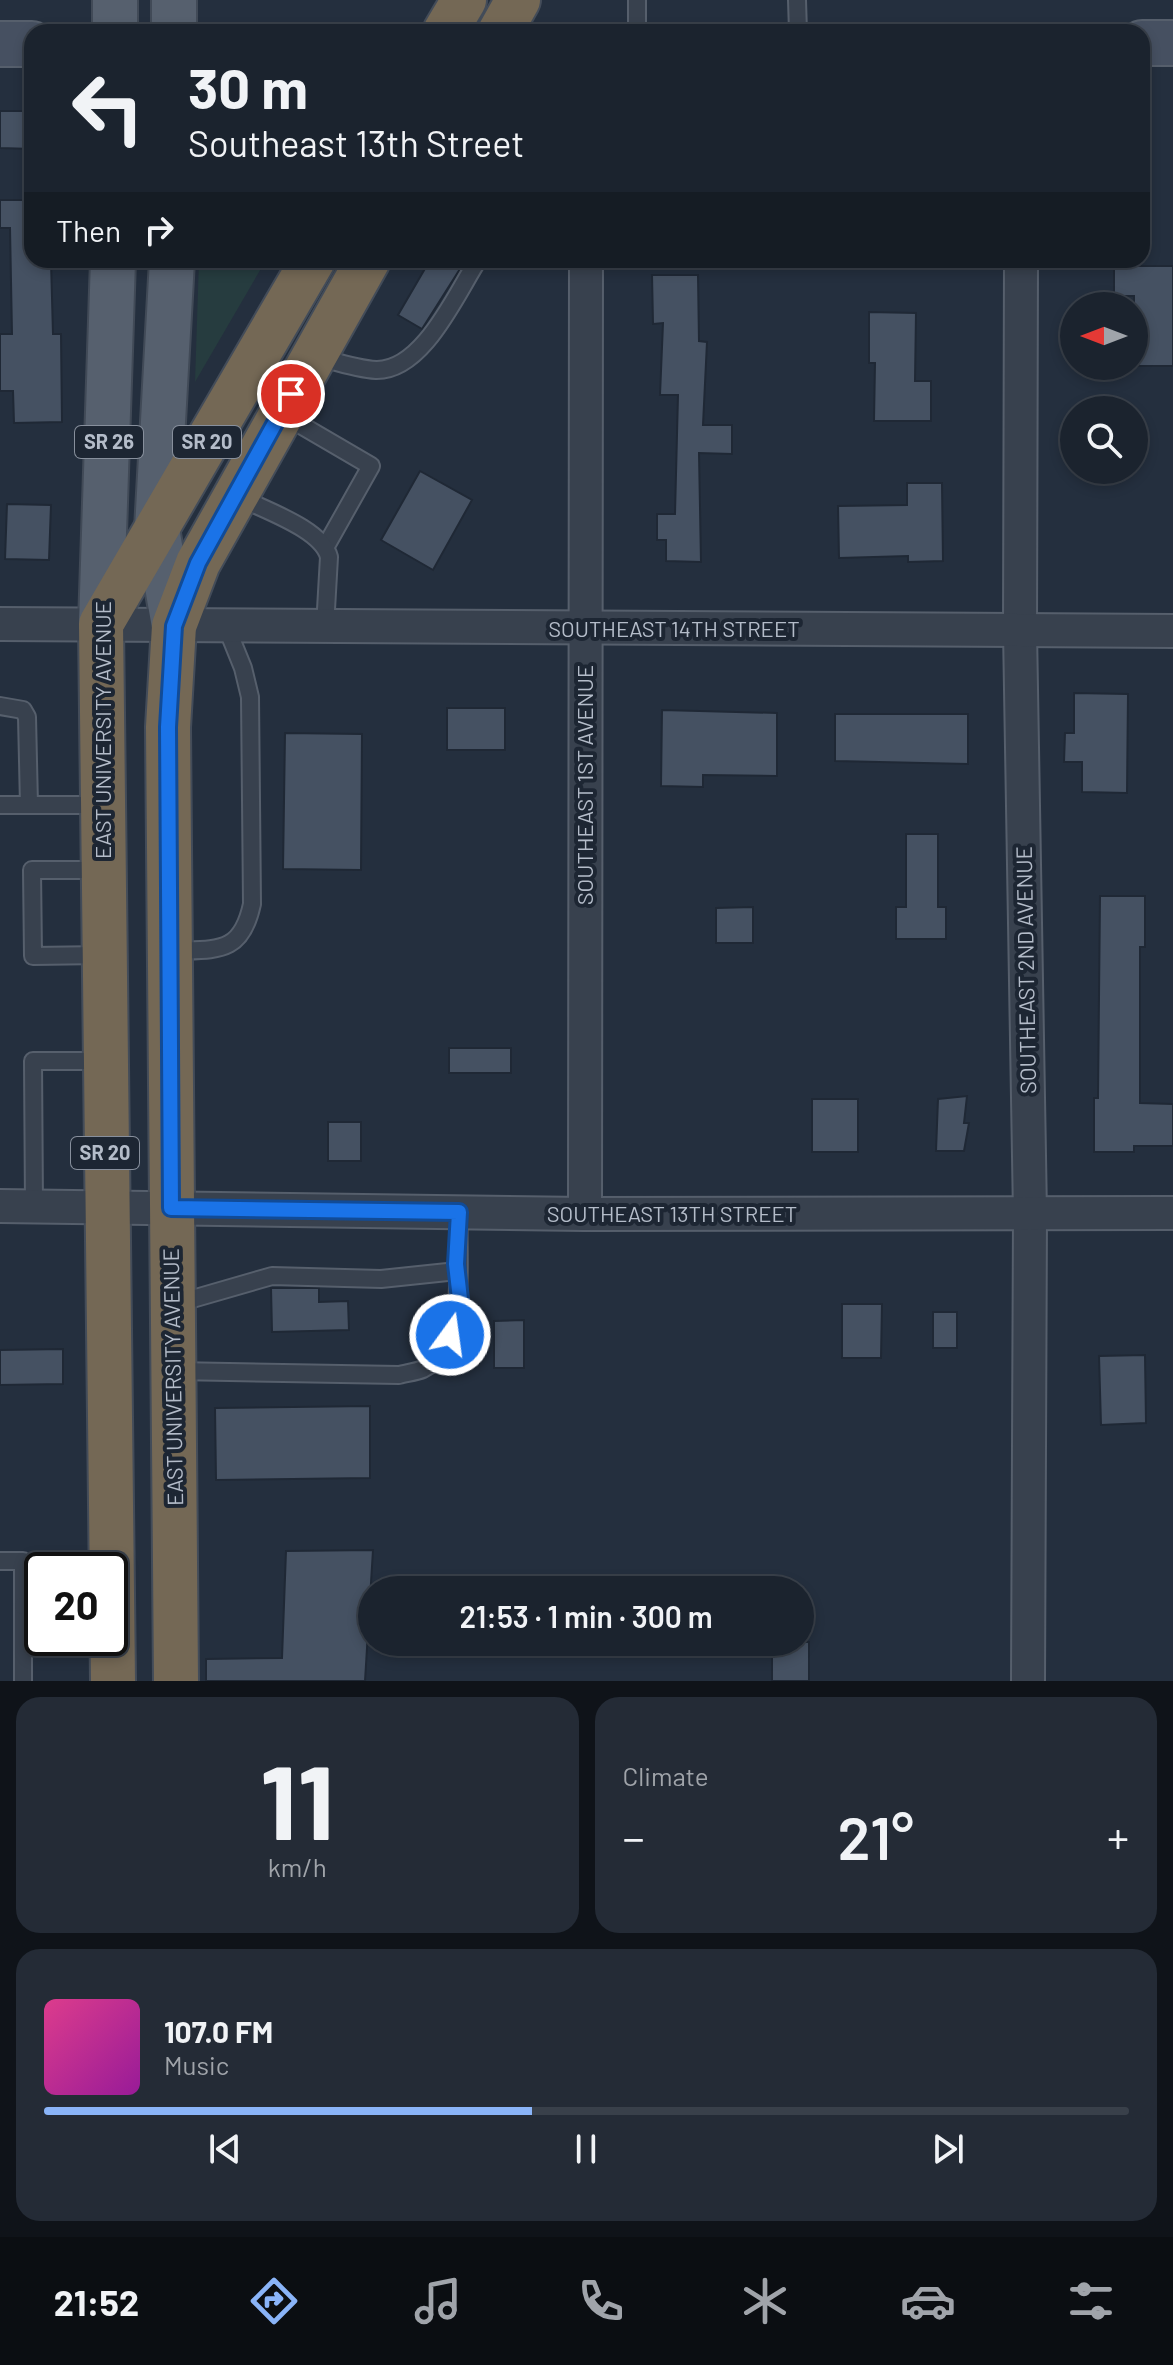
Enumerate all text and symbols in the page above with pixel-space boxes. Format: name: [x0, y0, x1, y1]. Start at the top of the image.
text: 30 m: [188, 53, 308, 120]
icon: left: [56, 56, 160, 160]
text: Southeast 13th Street: [188, 121, 524, 164]
icon: right: [137, 208, 181, 252]
text: Then: [56, 212, 121, 248]
north arrow: [1060, 292, 1148, 380]
map controls: [1060, 292, 1148, 484]
pin: [257, 360, 325, 428]
icon: arrive: [269, 372, 313, 416]
button: search: [1060, 396, 1148, 484]
road number: SR 26: [75, 426, 143, 458]
road number: SR 20: [173, 426, 241, 458]
street label: EAST UNIVERSITY AVENUE: [89, 601, 115, 859]
street label: SOUTHEAST 14TH STREET: [548, 615, 800, 641]
street label: SOUTHEAST 1ST AVENUE: [571, 665, 597, 905]
street label: SOUTHEAST 2ND AVENUE: [1010, 846, 1040, 1094]
road number: SR 20: [71, 1137, 139, 1169]
street label: SOUTHEAST 13TH STREET: [547, 1200, 797, 1226]
street label: EAST UNIVERSITY AVENUE: [157, 1248, 187, 1506]
position arrow: [408, 1293, 492, 1377]
speed limit sign: 20: [24, 1552, 128, 1656]
text: 21:53 · 1 min · 300 m: [459, 1598, 713, 1634]
text: 11: [260, 1736, 334, 1861]
text: Climate: [623, 1760, 709, 1791]
text: 21°: [838, 1800, 914, 1872]
text: −: [623, 1810, 645, 1863]
text: +: [1107, 1810, 1129, 1863]
text: km/h: [268, 1851, 327, 1882]
text: 107.0 FM: [164, 2013, 273, 2049]
text: Music: [164, 2049, 229, 2080]
icon: previous: [203, 2127, 247, 2171]
icon: pause: [564, 2127, 608, 2171]
icon: next: [926, 2127, 970, 2171]
icon: directions: [246, 2273, 302, 2329]
icon: music: [410, 2273, 466, 2329]
icon: phone: [573, 2273, 629, 2329]
icon: climate: [737, 2273, 793, 2329]
icon: car: [900, 2273, 956, 2329]
icon: filters: [1063, 2273, 1119, 2329]
text: 21:52: [54, 2280, 139, 2323]

